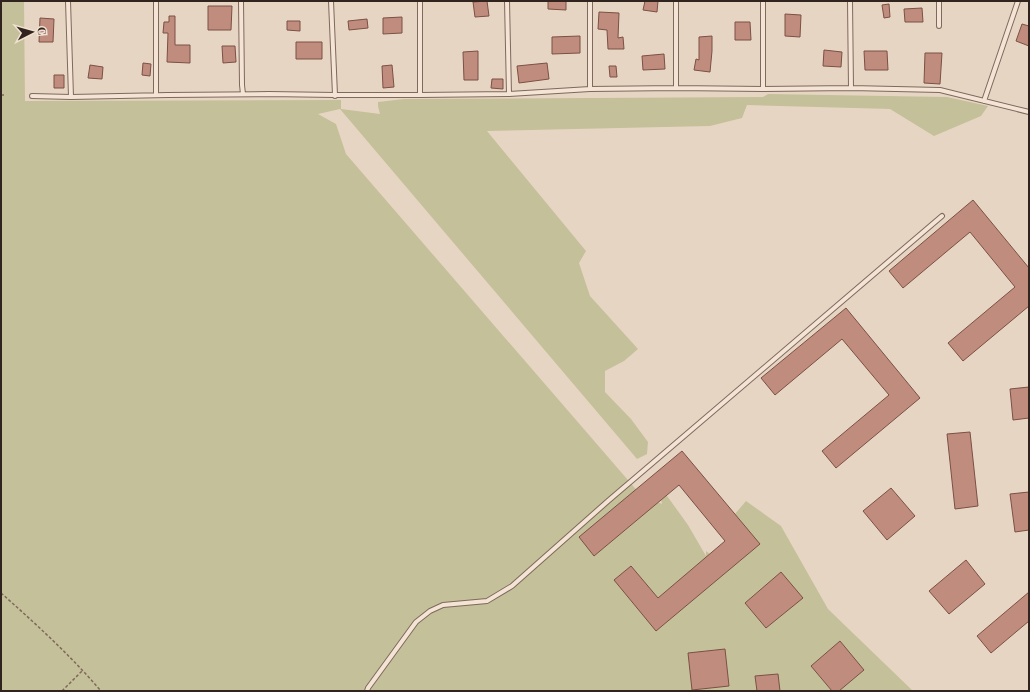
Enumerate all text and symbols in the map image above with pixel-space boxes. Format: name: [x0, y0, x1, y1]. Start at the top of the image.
north arrow: [12, 12, 52, 52]
text: С: [35, 26, 50, 36]

